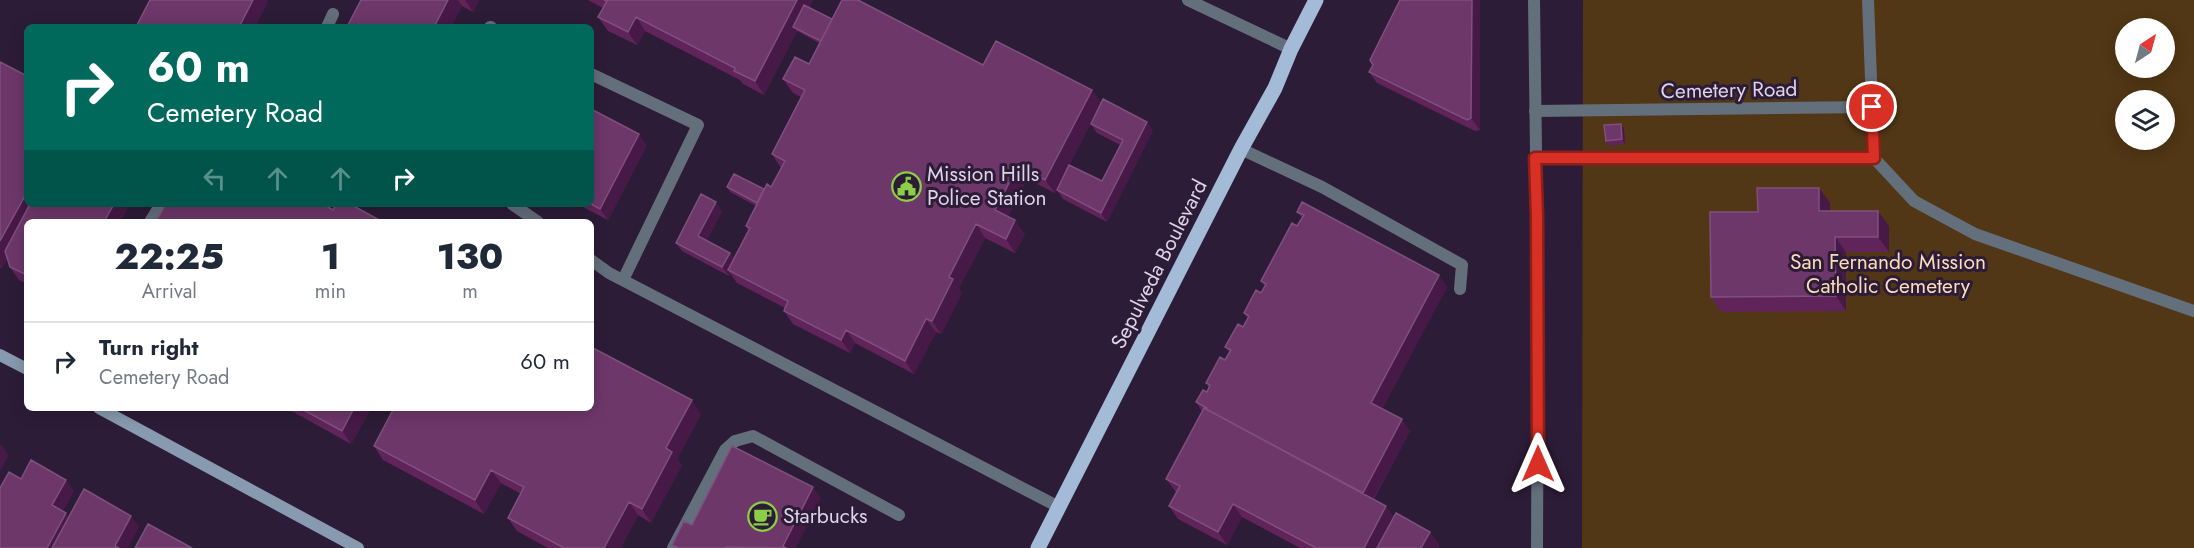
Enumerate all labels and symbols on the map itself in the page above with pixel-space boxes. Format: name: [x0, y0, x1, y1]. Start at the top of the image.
north arrow: [2115, 18, 2175, 78]
street label: Cemetery Road: [1660, 74, 1798, 106]
pin: [1846, 81, 1897, 132]
place label: Mission Hills Police Station: [927, 159, 1046, 213]
public building icon: Mission Hills Police Station: [890, 170, 922, 202]
street label: Sepulveda Boulevard: [1103, 174, 1215, 354]
park label: San Fernando Mission Catholic Cemetery: [1790, 247, 1986, 301]
position arrow: [1506, 432, 1570, 496]
cafe icon: Starbucks: [746, 500, 778, 532]
place label: Starbucks: [783, 501, 868, 531]

